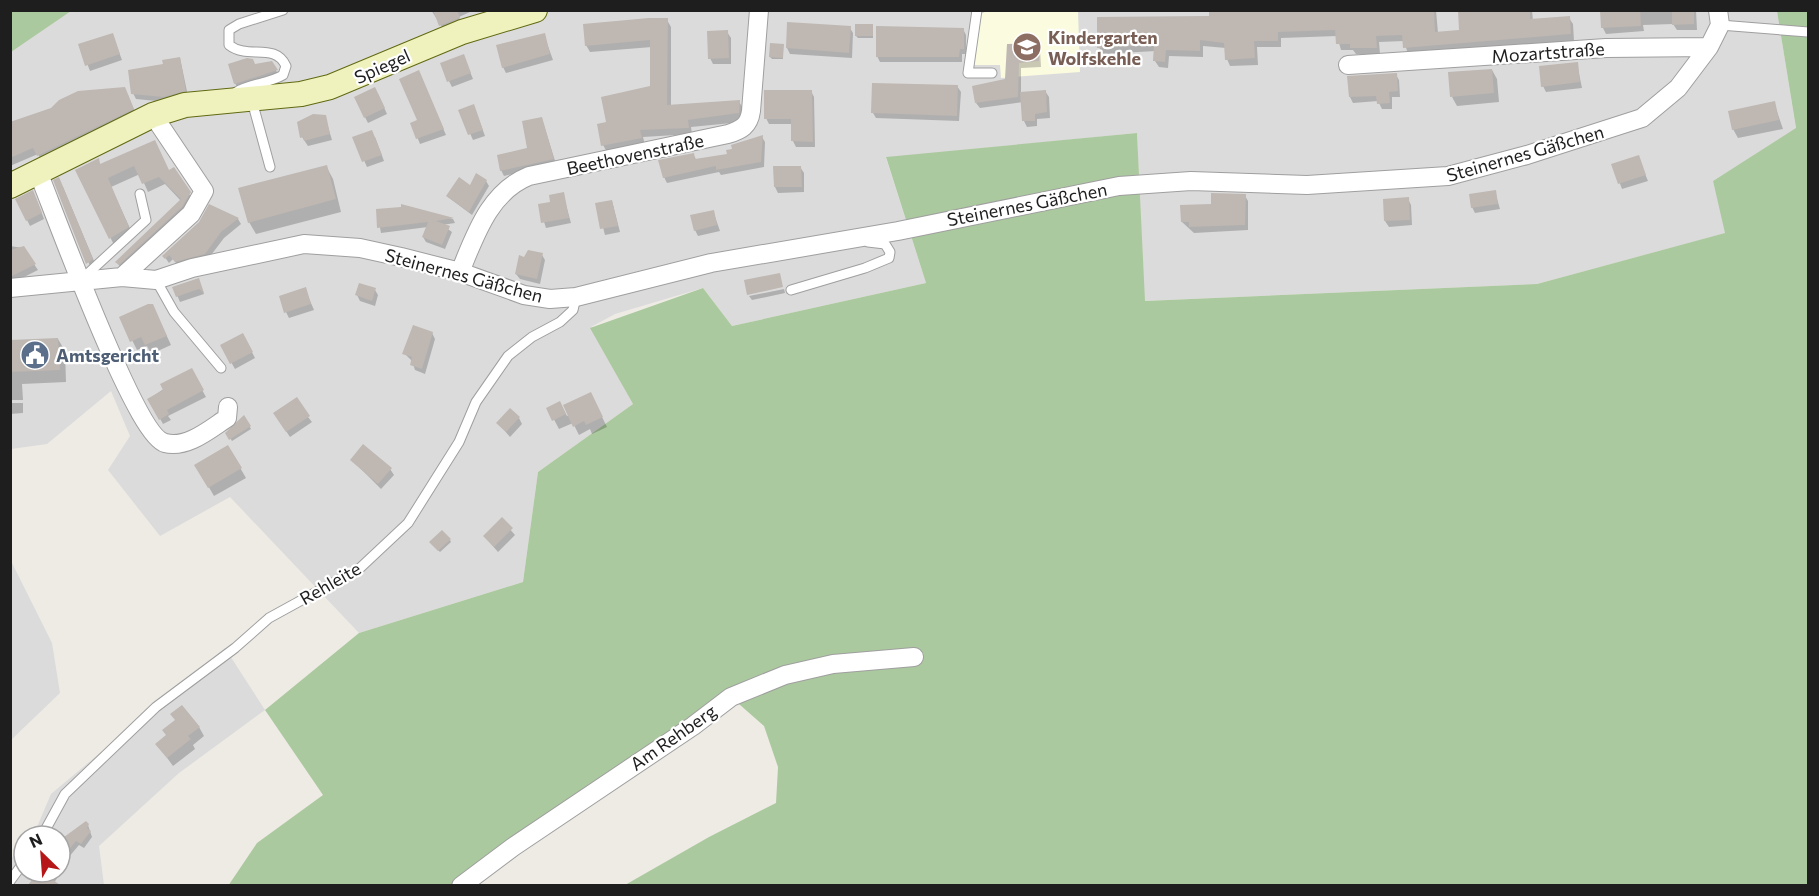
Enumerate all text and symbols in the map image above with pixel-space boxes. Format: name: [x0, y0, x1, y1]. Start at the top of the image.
place label: Kindergarten Wolfskehle: [1048, 26, 1158, 69]
school or university icon: Kindergarten Wolfskehle: [1011, 31, 1043, 63]
street label: Mozartstraße: [1491, 37, 1605, 67]
street label: Spiegel: [351, 44, 413, 88]
street label: Steinernes Gäßchen: [1444, 120, 1606, 186]
street label: Beethovenstraße: [564, 129, 706, 179]
street label: Steinernes Gäßchen: [945, 178, 1109, 230]
street label: Steinernes Gäßchen: [383, 243, 545, 307]
public building icon: Amtsgericht: [19, 339, 51, 371]
place label: Amtsgericht: [56, 344, 159, 366]
street label: Rehleite: [296, 557, 364, 609]
street label: Am Rehberg: [626, 699, 720, 775]
north arrow: [12, 824, 72, 884]
text: N: [26, 829, 45, 851]

